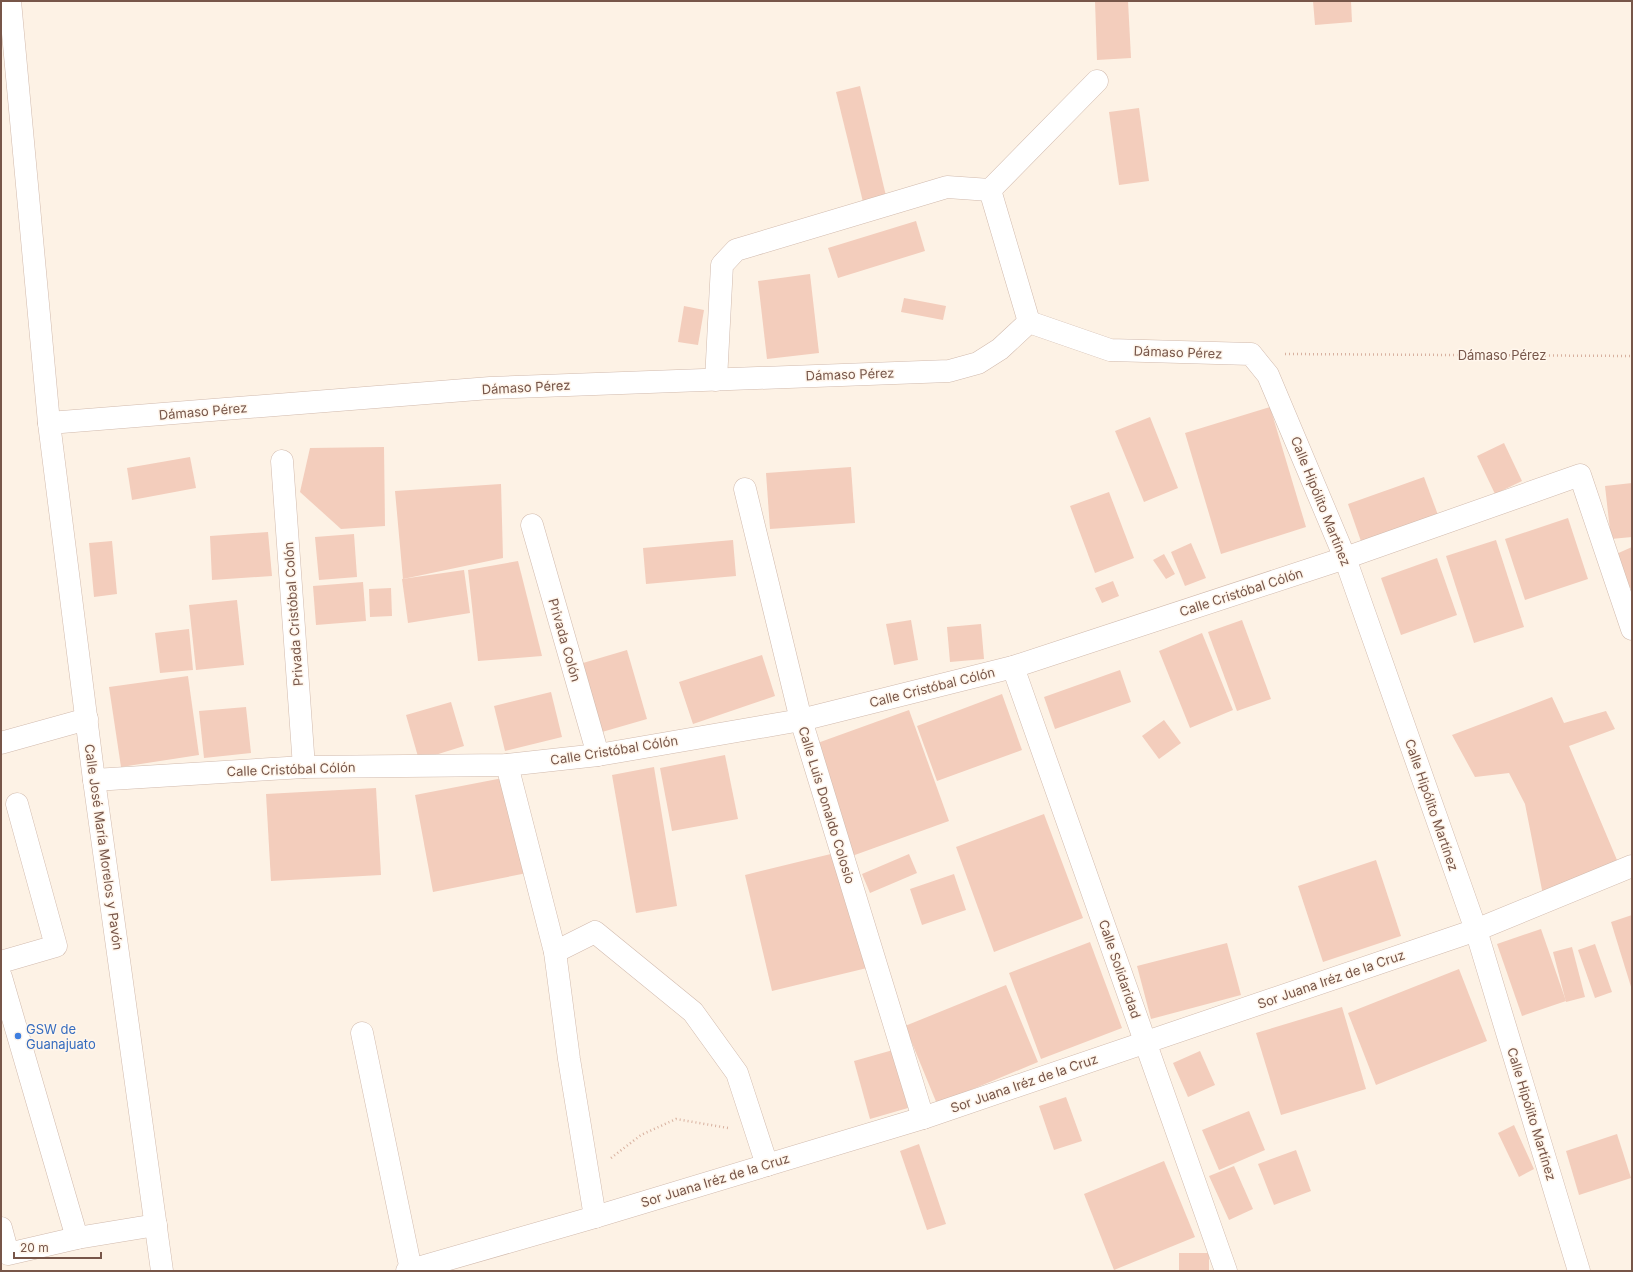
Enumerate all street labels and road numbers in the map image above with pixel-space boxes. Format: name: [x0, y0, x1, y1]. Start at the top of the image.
street label: Dámaso Pérez: [1133, 342, 1223, 362]
street label: Dámaso Pérez: [1458, 347, 1546, 363]
street label: Dámaso Pérez: [805, 364, 895, 384]
street label: Dámaso Pérez: [481, 377, 571, 397]
street label: Dámaso Pérez: [158, 399, 248, 423]
street label: Calle Hipólito Martínez: [1288, 434, 1354, 568]
street label: Privada Cristóbal Colón: [280, 541, 306, 687]
street label: Calle Cristóbal Cólón: [1177, 564, 1305, 620]
street label: Privada Colón: [545, 596, 585, 684]
street label: Calle Cristóbal Cólón: [867, 664, 997, 710]
street label: Calle Luis Donaldo Colosio: [795, 724, 859, 886]
street label: Calle Cristóbal Cólón: [549, 732, 679, 768]
street label: Calle Hipólito Martínez: [1402, 737, 1462, 873]
street label: Calle José María Morelos y Pavón: [82, 743, 126, 951]
street label: Calle Cristóbal Cólón: [226, 759, 356, 779]
street label: Calle Solidaridad: [1096, 917, 1144, 1021]
street label: Sor Juana Iréz de la Cruz: [1255, 946, 1407, 1012]
street label: Calle Hipólito Martínez: [1504, 1045, 1560, 1183]
street label: Sor Juana Iréz de la Cruz: [948, 1050, 1100, 1116]
street label: Sor Juana Iréz de la Cruz: [639, 1150, 791, 1210]

